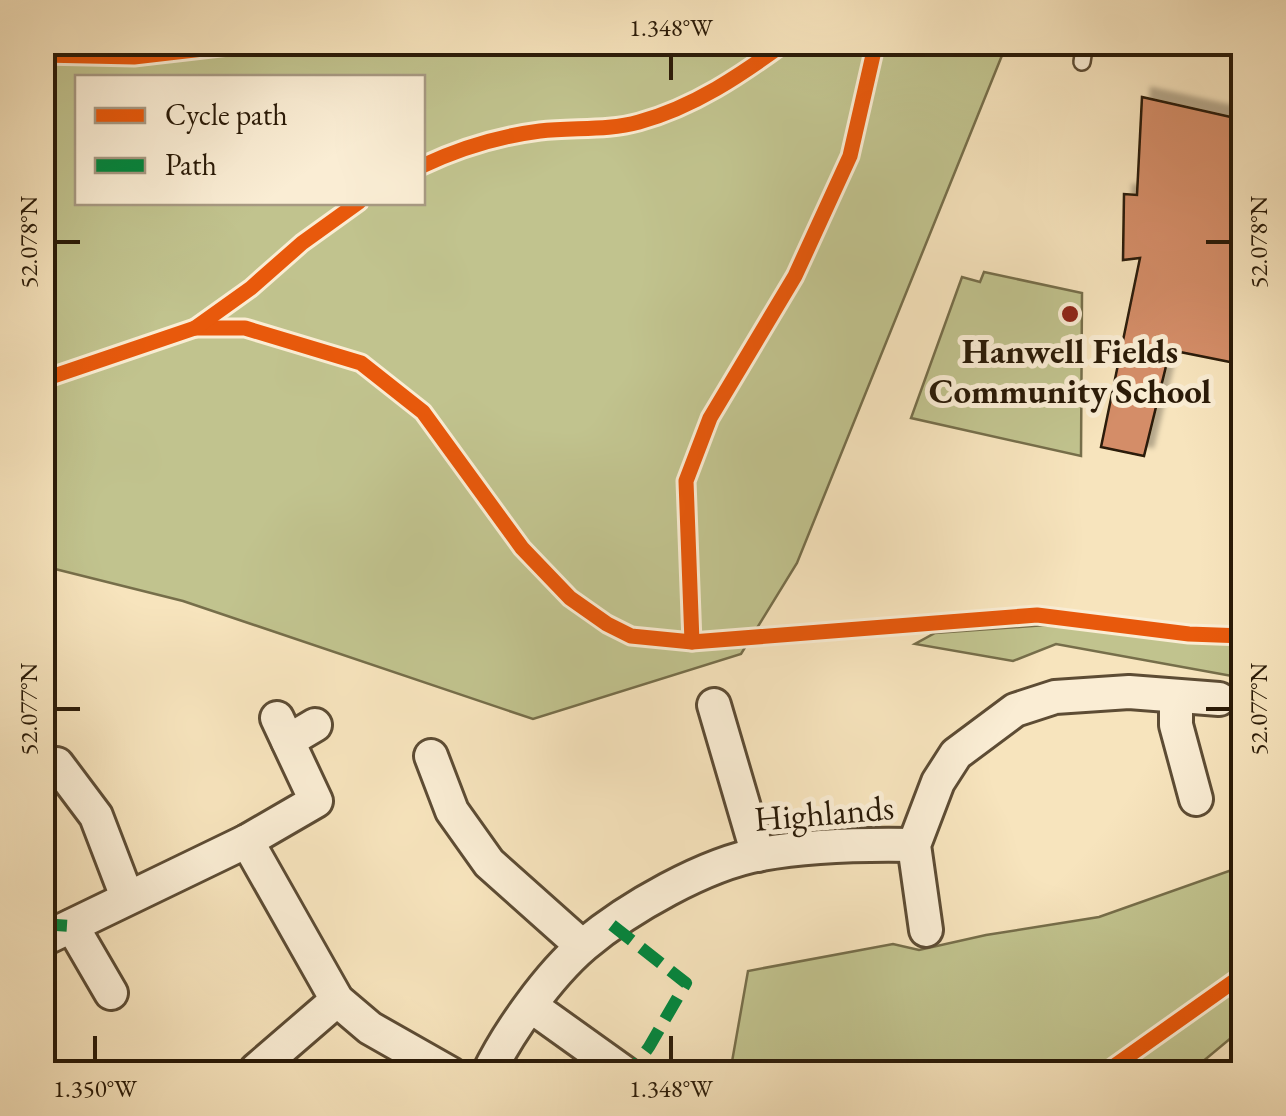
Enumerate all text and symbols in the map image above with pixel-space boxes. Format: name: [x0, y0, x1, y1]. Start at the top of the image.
text: 1.348°W: [629, 11, 714, 43]
legend: [75, 75, 425, 205]
text: Cycle path: [165, 95, 288, 134]
text: Path: [165, 145, 217, 184]
text: 52.078°N: [12, 195, 44, 288]
text: 52.078°N: [1242, 195, 1274, 288]
marker: Hanwell Fields Community School: [1059, 303, 1081, 325]
place label: Hanwell Fields Community School: [929, 328, 1211, 413]
text: 52.077°N: [12, 662, 44, 755]
text: 52.077°N: [1242, 662, 1274, 755]
street label: Highlands: [752, 784, 896, 841]
text: 1.350°W: [53, 1072, 138, 1104]
text: 1.348°W: [629, 1072, 714, 1104]

